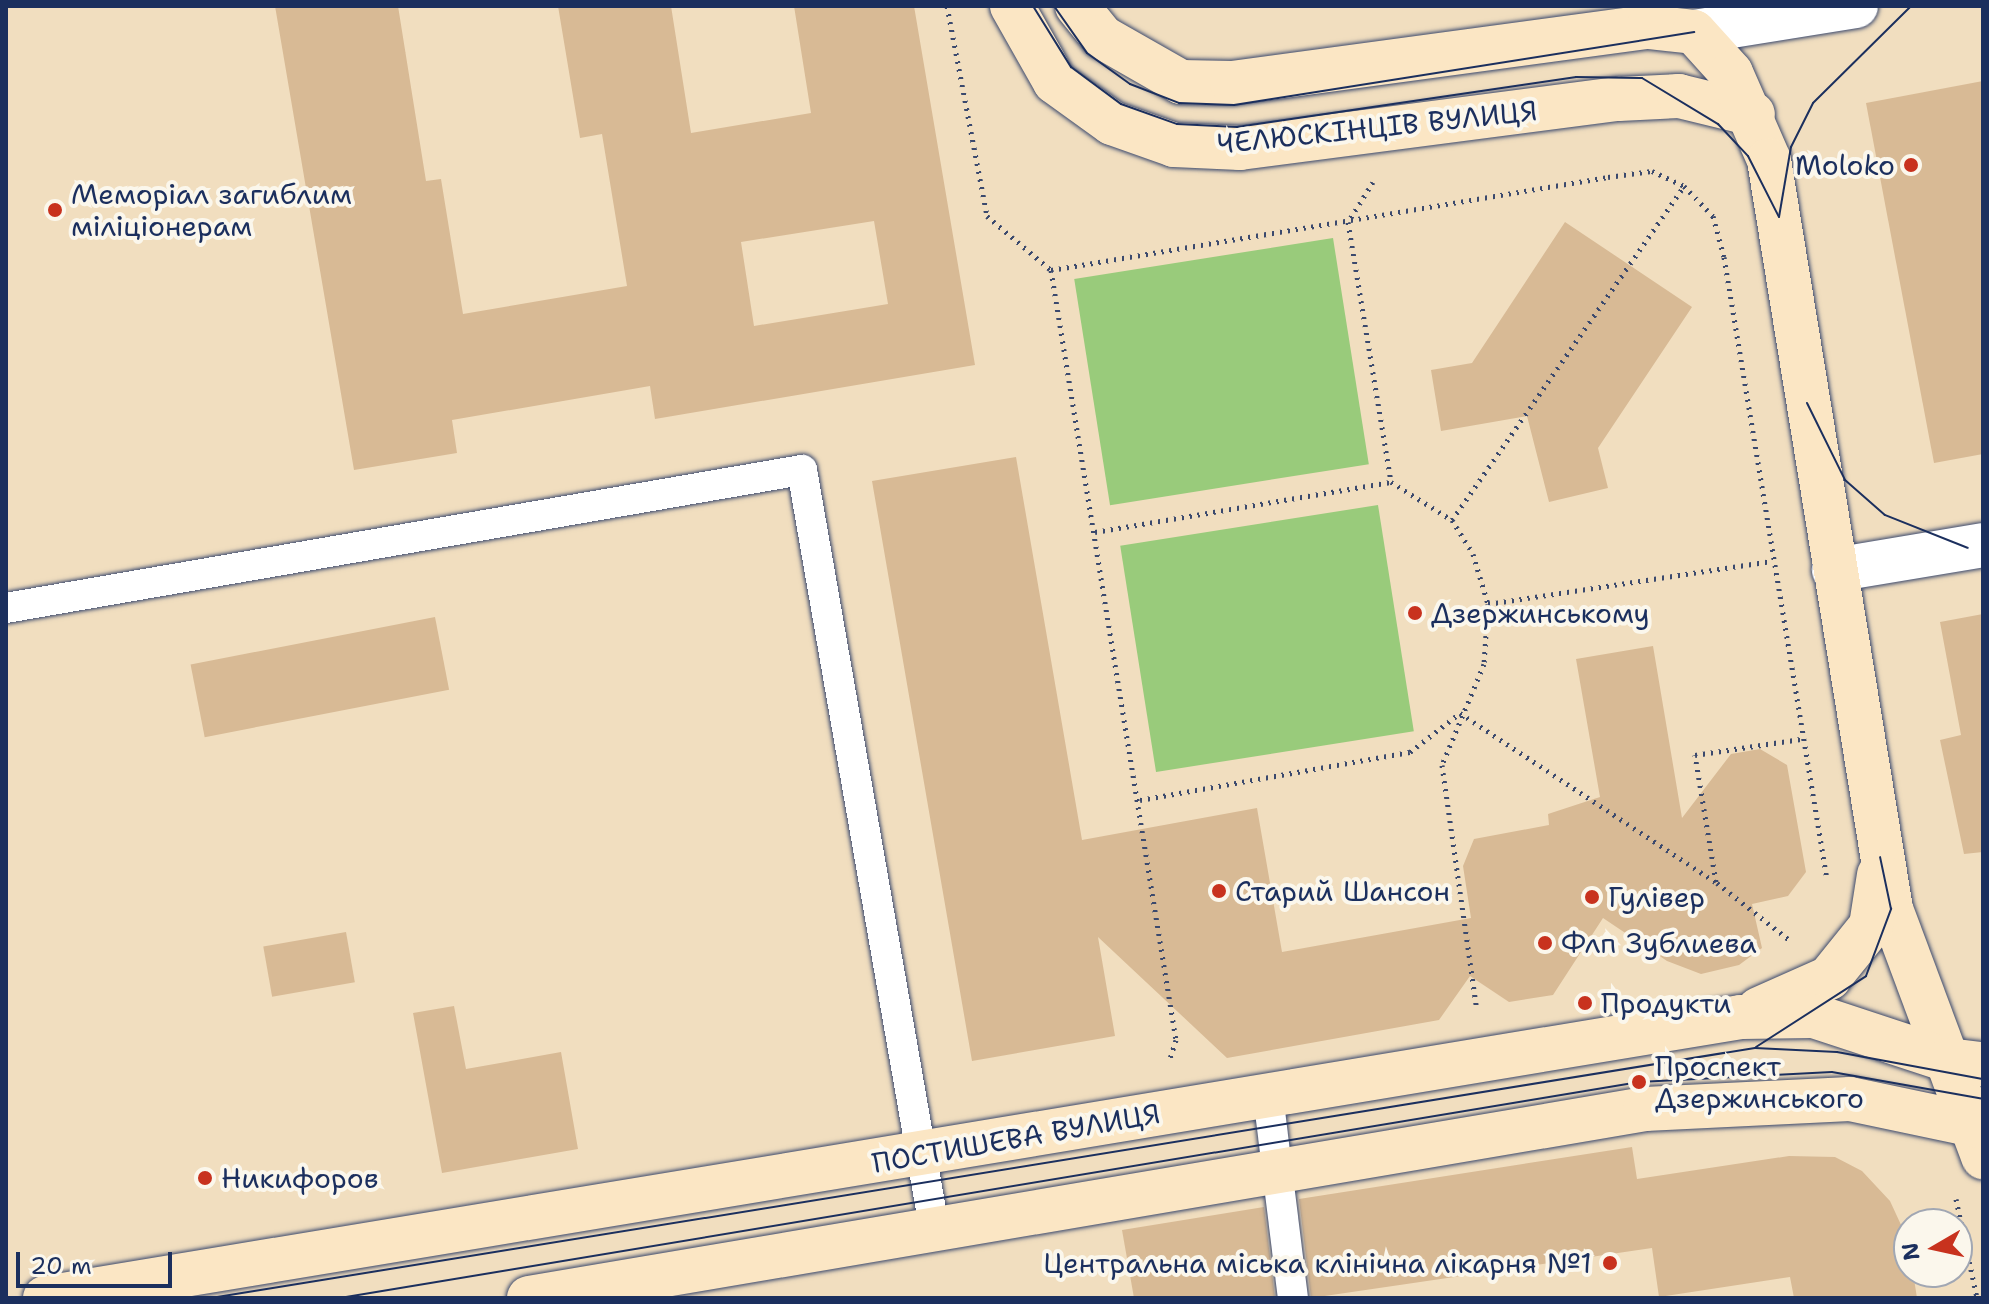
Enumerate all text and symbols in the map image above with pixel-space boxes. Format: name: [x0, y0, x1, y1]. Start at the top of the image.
street label: ЧЕЛЮСКІНЦІВ ВУЛИЦЯ: [1215, 93, 1539, 161]
place label: Moloko: [1795, 148, 1895, 182]
marker: Moloko: [1902, 156, 1920, 174]
place label: Меморіал загиблим міліціонерам: [71, 177, 352, 243]
marker: Меморіал загиблим міліціонерам: [46, 201, 64, 219]
place label: Дзержинському: [1431, 596, 1650, 630]
marker: Дзержинському: [1406, 604, 1424, 622]
place label: Старий Шансон: [1235, 874, 1450, 908]
place label: Гулівер: [1608, 880, 1705, 914]
marker: Старий Шансон: [1210, 882, 1228, 900]
marker: Гулівер: [1583, 888, 1601, 906]
place label: Флп Зублиева: [1561, 926, 1757, 960]
marker: Флп Зублиева: [1536, 934, 1554, 952]
place label: Продукти: [1601, 986, 1731, 1020]
marker: Продукти: [1576, 994, 1594, 1012]
place label: Проспект Дзержинського: [1655, 1049, 1864, 1115]
marker: Проспект Дзержинського: [1630, 1073, 1648, 1091]
street label: ПОСТИШЕВА ВУЛИЦЯ: [869, 1096, 1163, 1180]
place label: Никифоров: [221, 1161, 379, 1195]
marker: Никифоров: [196, 1169, 214, 1187]
north arrow: [1893, 1208, 1973, 1288]
scale bar: [20, 1236, 176, 1286]
text: N: [1895, 1241, 1926, 1262]
place label: Центральна міська клінічна лікарня №1: [1043, 1246, 1592, 1280]
text: 20 m: [30, 1250, 92, 1282]
marker: Центральна міська клінічна лікарня №1: [1599, 1252, 1621, 1274]

